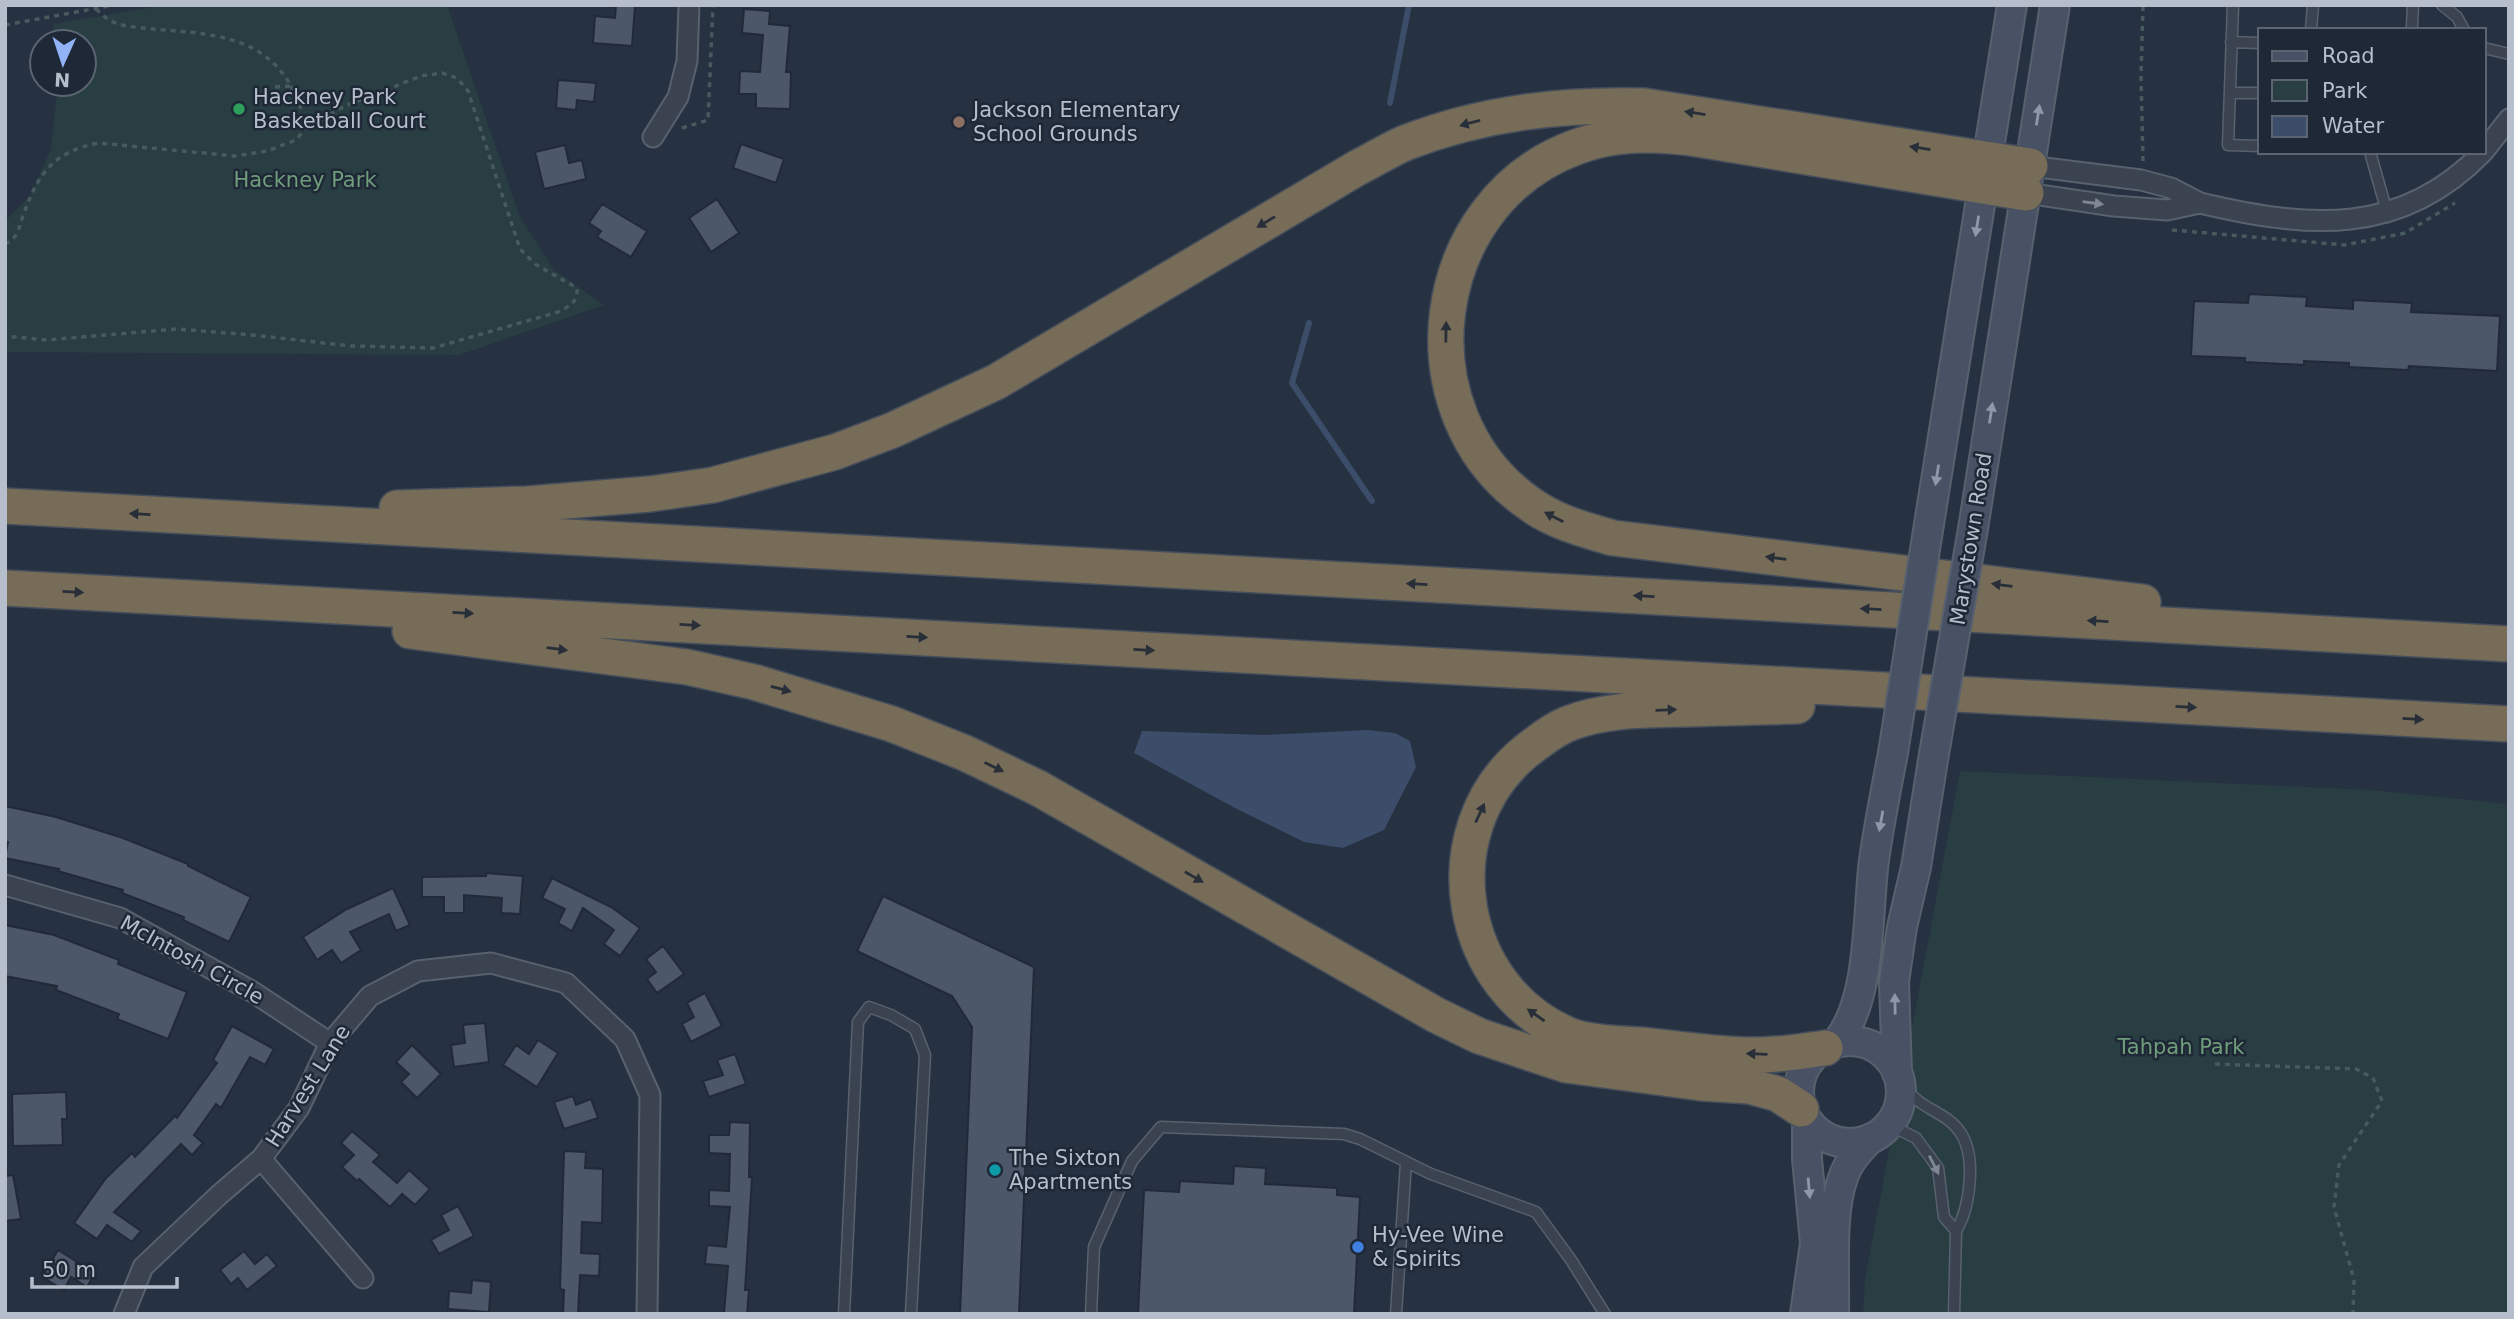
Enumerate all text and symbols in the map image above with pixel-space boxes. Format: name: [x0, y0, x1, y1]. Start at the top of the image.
north arrow: [28, 28, 98, 98]
legend: [2258, 28, 2486, 154]
text: Road: [2322, 44, 2375, 68]
text: N: [54, 69, 71, 91]
text: Park: [2322, 79, 2368, 103]
place label: Hackney Park Basketball Court: [253, 85, 426, 133]
place label: Jackson Elementary School Grounds: [971, 98, 1180, 146]
marker: Hackney Park Basketball Court: [231, 101, 247, 117]
one-way arrow: [2033, 104, 2044, 126]
one-way arrow: [1684, 107, 1706, 118]
marker: Jackson Elementary School Grounds: [951, 114, 967, 130]
text: Water: [2322, 114, 2384, 138]
one-way arrow: [1459, 118, 1481, 129]
one-way arrow: [1909, 142, 1931, 153]
park label: Hackney Park: [233, 168, 377, 192]
one-way arrow: [2082, 198, 2104, 209]
one-way arrow: [1971, 215, 1982, 237]
one-way arrow: [1257, 216, 1276, 228]
one-way arrow: [1440, 320, 1451, 342]
one-way arrow: [1986, 402, 1997, 424]
street label: Marystown Road: [1946, 451, 1996, 627]
one-way arrow: [1931, 464, 1942, 486]
one-way arrow: [128, 508, 150, 519]
one-way arrow: [1544, 511, 1564, 522]
one-way arrow: [1765, 552, 1787, 563]
one-way arrow: [1405, 578, 1427, 589]
one-way arrow: [1991, 580, 2013, 591]
one-way arrow: [63, 587, 85, 598]
one-way arrow: [1633, 591, 1655, 602]
one-way arrow: [1860, 603, 1882, 614]
one-way arrow: [452, 607, 474, 618]
one-way arrow: [2087, 616, 2109, 627]
one-way arrow: [679, 620, 701, 631]
one-way arrow: [906, 632, 928, 643]
one-way arrow: [546, 644, 568, 655]
one-way arrow: [1134, 644, 1156, 655]
one-way arrow: [771, 685, 792, 695]
one-way arrow: [2176, 701, 2198, 712]
one-way arrow: [1655, 704, 1677, 715]
one-way arrow: [2403, 714, 2425, 725]
one-way arrow: [984, 762, 1004, 773]
one-way arrow: [1474, 803, 1486, 823]
one-way arrow: [1875, 810, 1886, 832]
one-way arrow: [1184, 871, 1203, 883]
street label: McIntosh Circle: [116, 911, 268, 1009]
one-way arrow: [1889, 993, 1900, 1015]
one-way arrow: [1527, 1008, 1545, 1022]
street label: Harvest Lane: [261, 1021, 355, 1151]
park label: Tahpah Park: [2116, 1035, 2245, 1059]
one-way arrow: [1746, 1048, 1768, 1059]
place label: The Sixton Apartments: [1008, 1146, 1132, 1194]
one-way arrow: [1927, 1155, 1939, 1175]
marker: The Sixton Apartments: [987, 1162, 1003, 1178]
one-way arrow: [1804, 1177, 1815, 1199]
place label: Hy-Vee Wine & Spirits: [1372, 1223, 1504, 1271]
marker: Hy-Vee Wine & Spirits: [1350, 1239, 1366, 1255]
scale bar: [32, 1246, 177, 1290]
text: 50 m: [42, 1258, 96, 1282]

